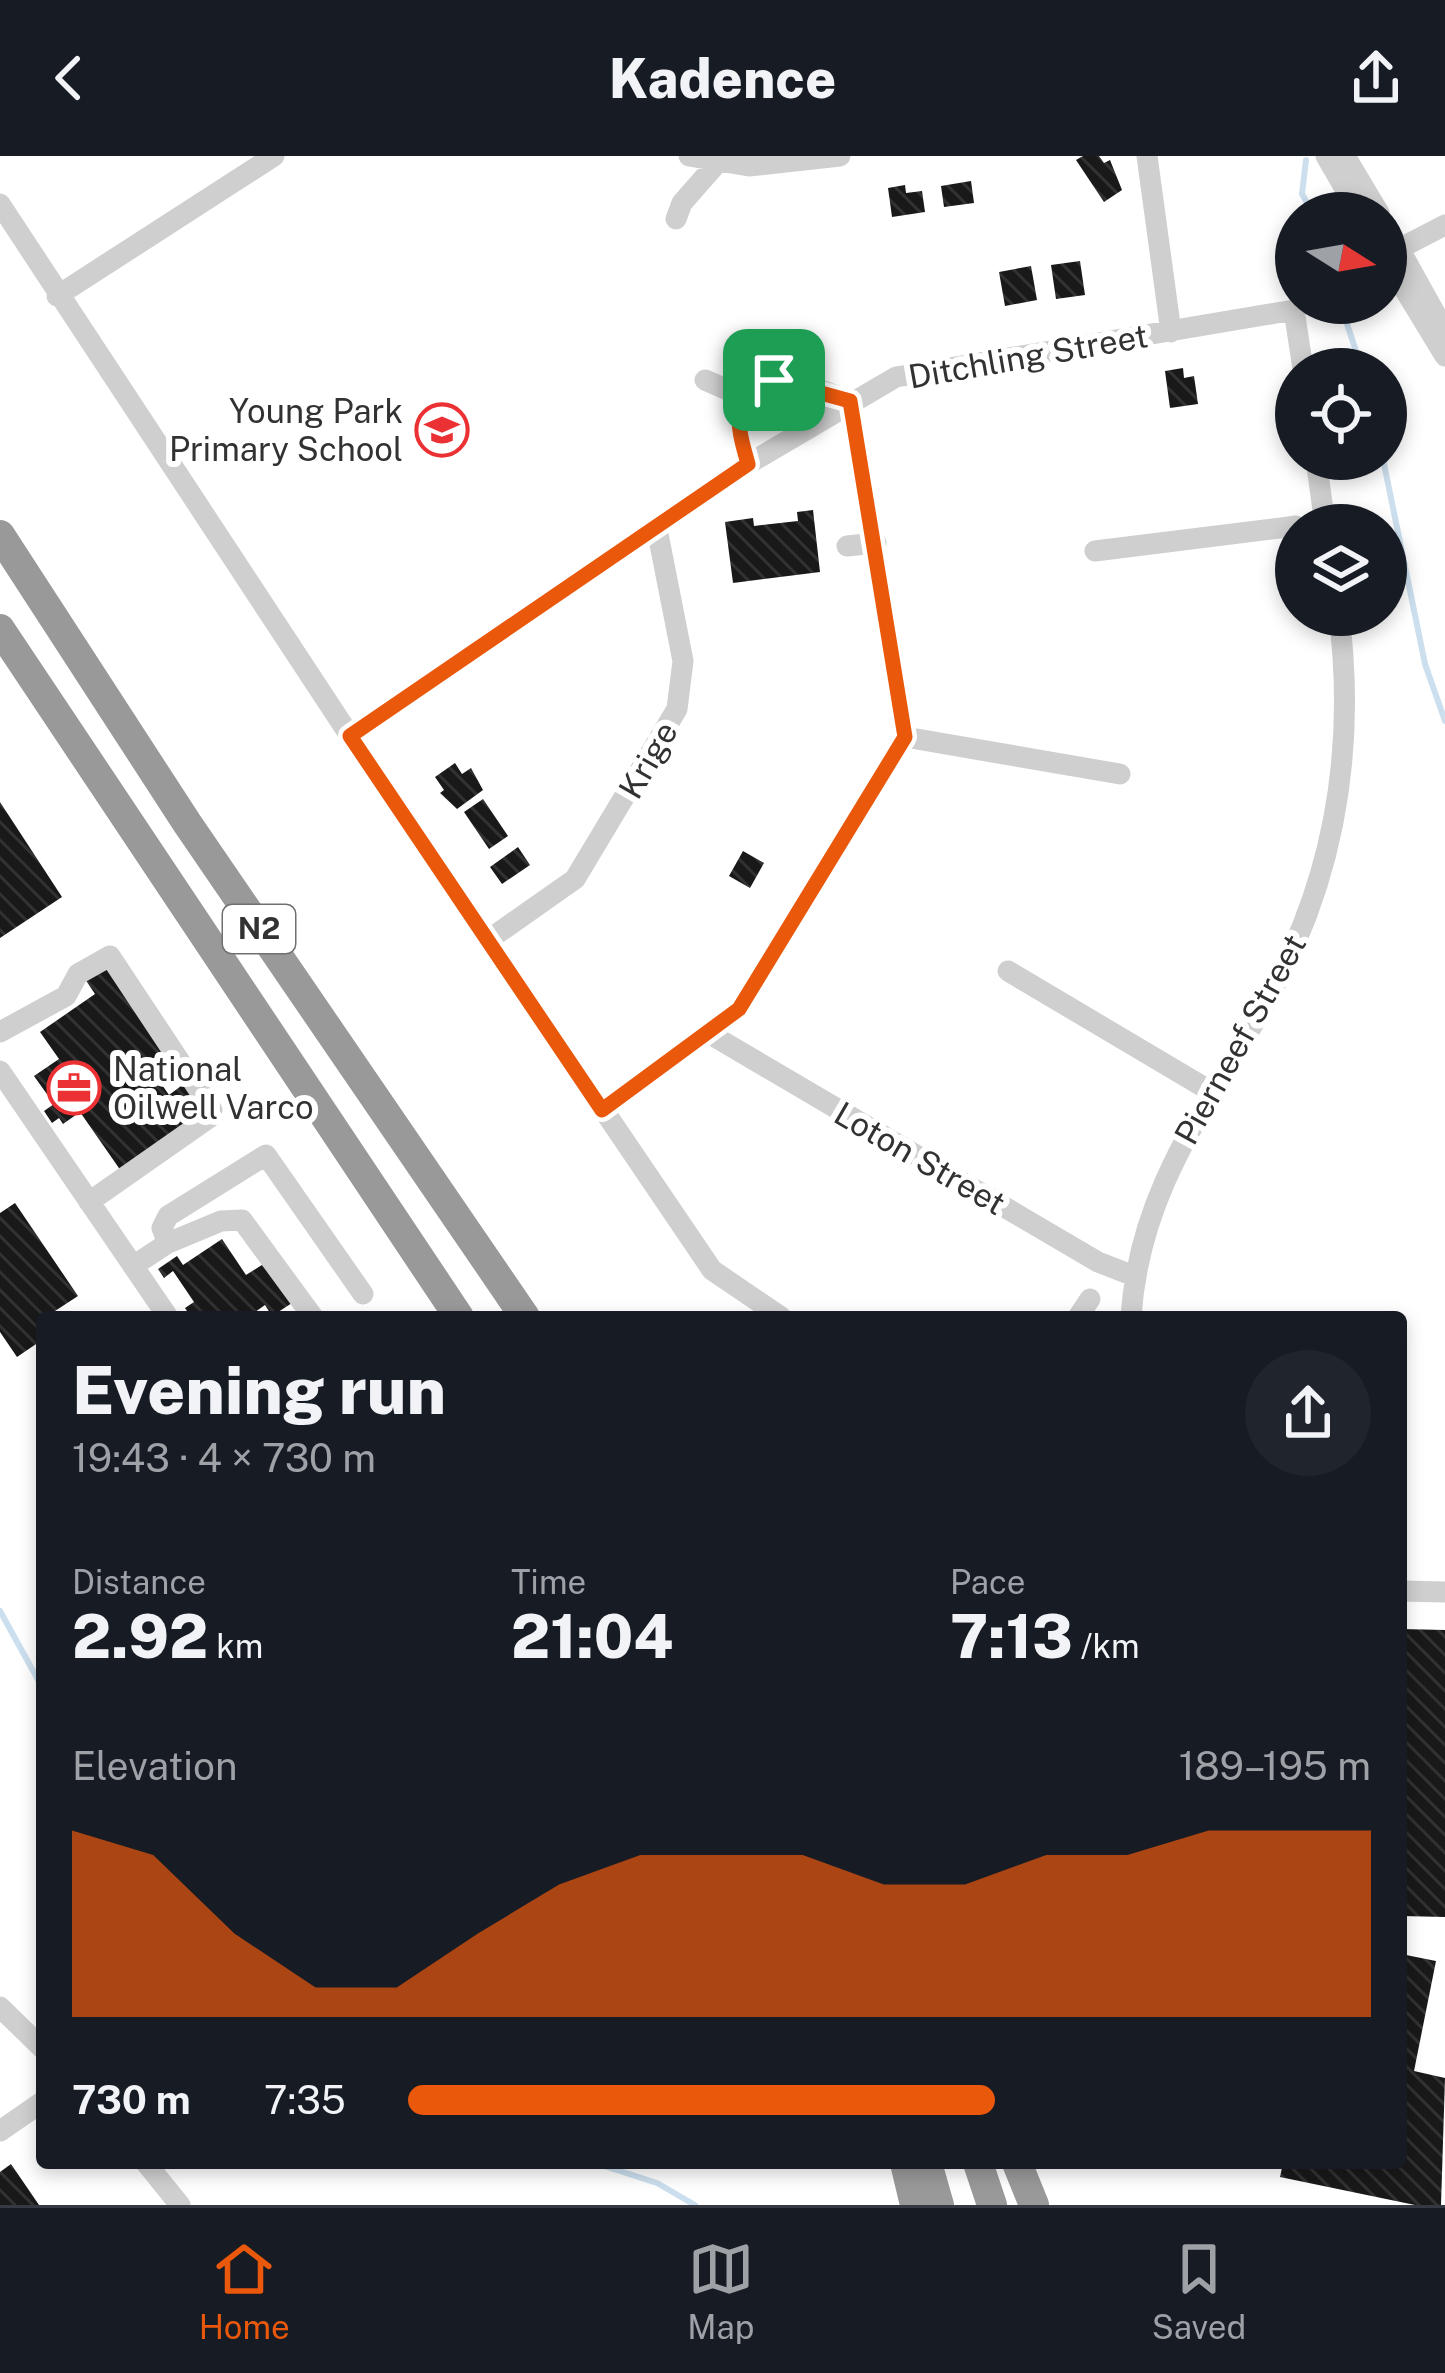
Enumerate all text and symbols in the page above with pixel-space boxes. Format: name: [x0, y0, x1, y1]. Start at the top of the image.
icon: back: [36, 45, 102, 111]
icon: share: [1343, 45, 1409, 111]
text: Kadence: [609, 47, 836, 110]
north arrow: [1275, 192, 1407, 324]
map controls: [1275, 192, 1407, 636]
street label: Ditchling Street: [905, 316, 1151, 396]
pin: [723, 329, 825, 431]
icon: arrive: [741, 347, 807, 413]
button: locate: [1275, 348, 1407, 480]
place label: Young Park Primary School: [169, 392, 403, 468]
school or university icon: Young Park Primary School: [414, 402, 470, 458]
button: layers: [1275, 504, 1407, 636]
street label: Krige: [611, 715, 685, 805]
road number: N2: [223, 905, 295, 953]
street label: Pierneef Street: [1167, 927, 1313, 1151]
place label: National Oilwell Varco: [113, 1050, 314, 1126]
office icon: National Oilwell Varco: [46, 1060, 102, 1116]
street label: Loton Street: [828, 1094, 1012, 1222]
button: share: [1245, 1350, 1371, 1476]
text: Evening run: [72, 1351, 446, 1429]
text: 19:43 · 4 × 730 m: [72, 1435, 376, 1481]
text: Distance: [72, 1563, 206, 1601]
text: Time: [511, 1563, 586, 1601]
text: Pace: [950, 1563, 1025, 1601]
text: 2.92: [72, 1601, 208, 1672]
text: 21:04: [511, 1601, 673, 1672]
text: 7:13: [950, 1601, 1073, 1672]
text: km: [208, 1627, 263, 1665]
text: /km: [1073, 1627, 1139, 1665]
text: Elevation: [72, 1743, 238, 1789]
text: 189–195 m: [1179, 1743, 1371, 1789]
text: 730 m: [72, 2077, 191, 2123]
text: 7:35: [264, 2077, 346, 2123]
tab: Home: [199, 2236, 290, 2346]
tab: Map: [687, 2236, 754, 2346]
tab: Saved: [1152, 2236, 1246, 2346]

